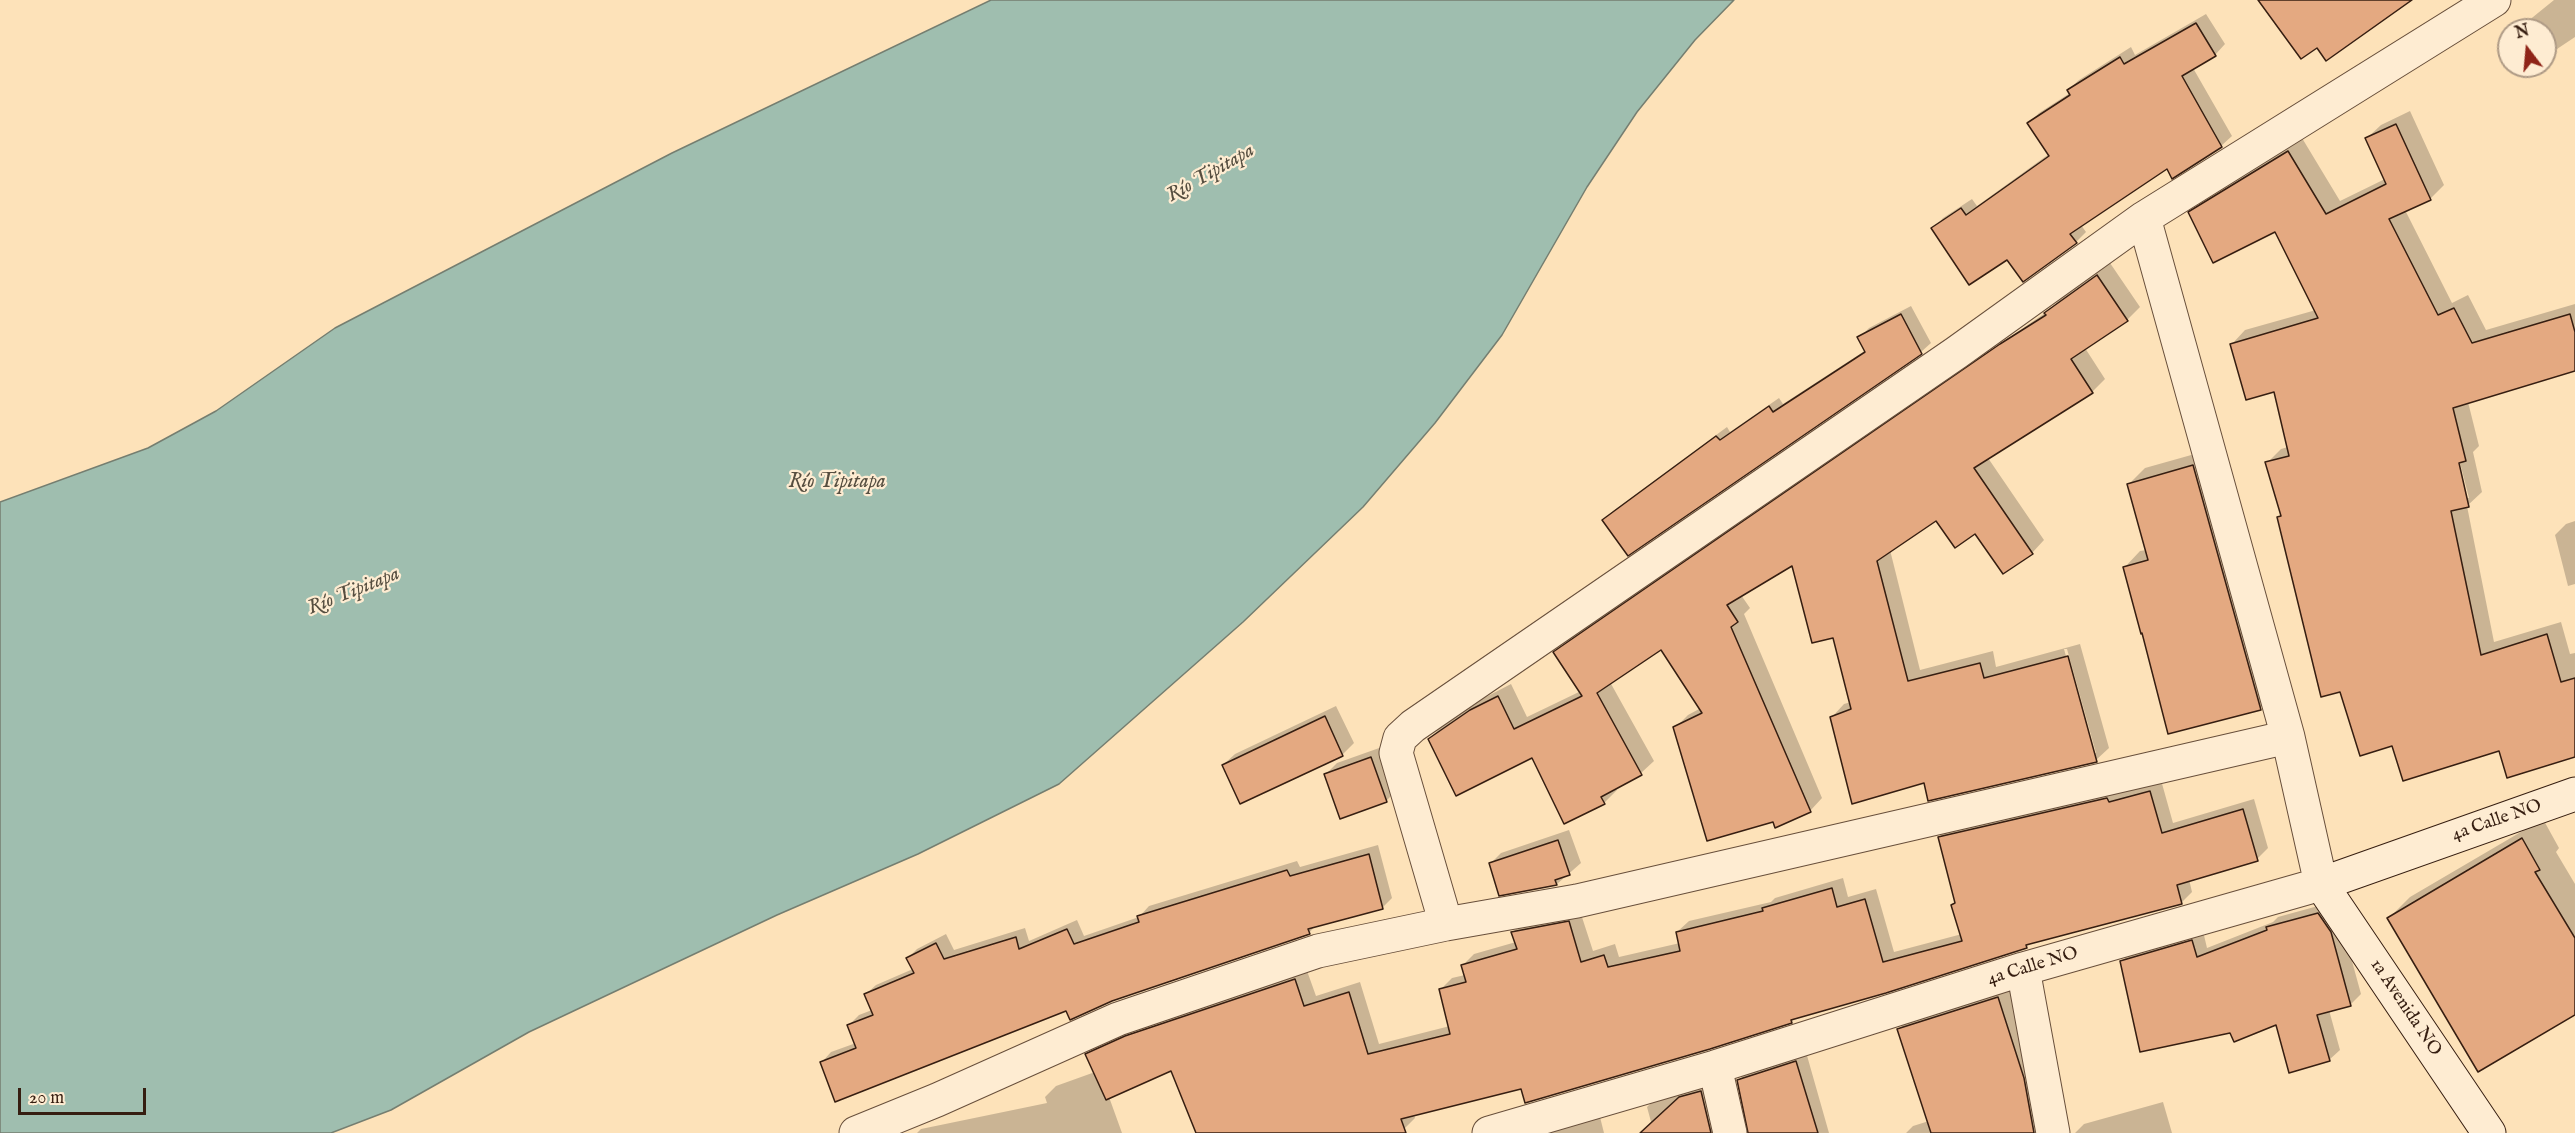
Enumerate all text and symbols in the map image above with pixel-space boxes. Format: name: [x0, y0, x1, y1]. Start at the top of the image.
north arrow: [2497, 18, 2557, 78]
text: N: [2513, 21, 2532, 44]
water label: Río Tipitapa: [1163, 139, 1259, 209]
water label: Río Tipitapa: [788, 471, 886, 495]
water label: Río Tipitapa: [304, 563, 404, 621]
street label: 4a Calle NO: [2449, 796, 2545, 846]
street label: 4a Calle NO: [1985, 943, 2081, 991]
street label: 1a Avenida NO: [2365, 955, 2445, 1061]
scale bar: [21, 1076, 148, 1114]
text: 20 m: [29, 1087, 64, 1110]

